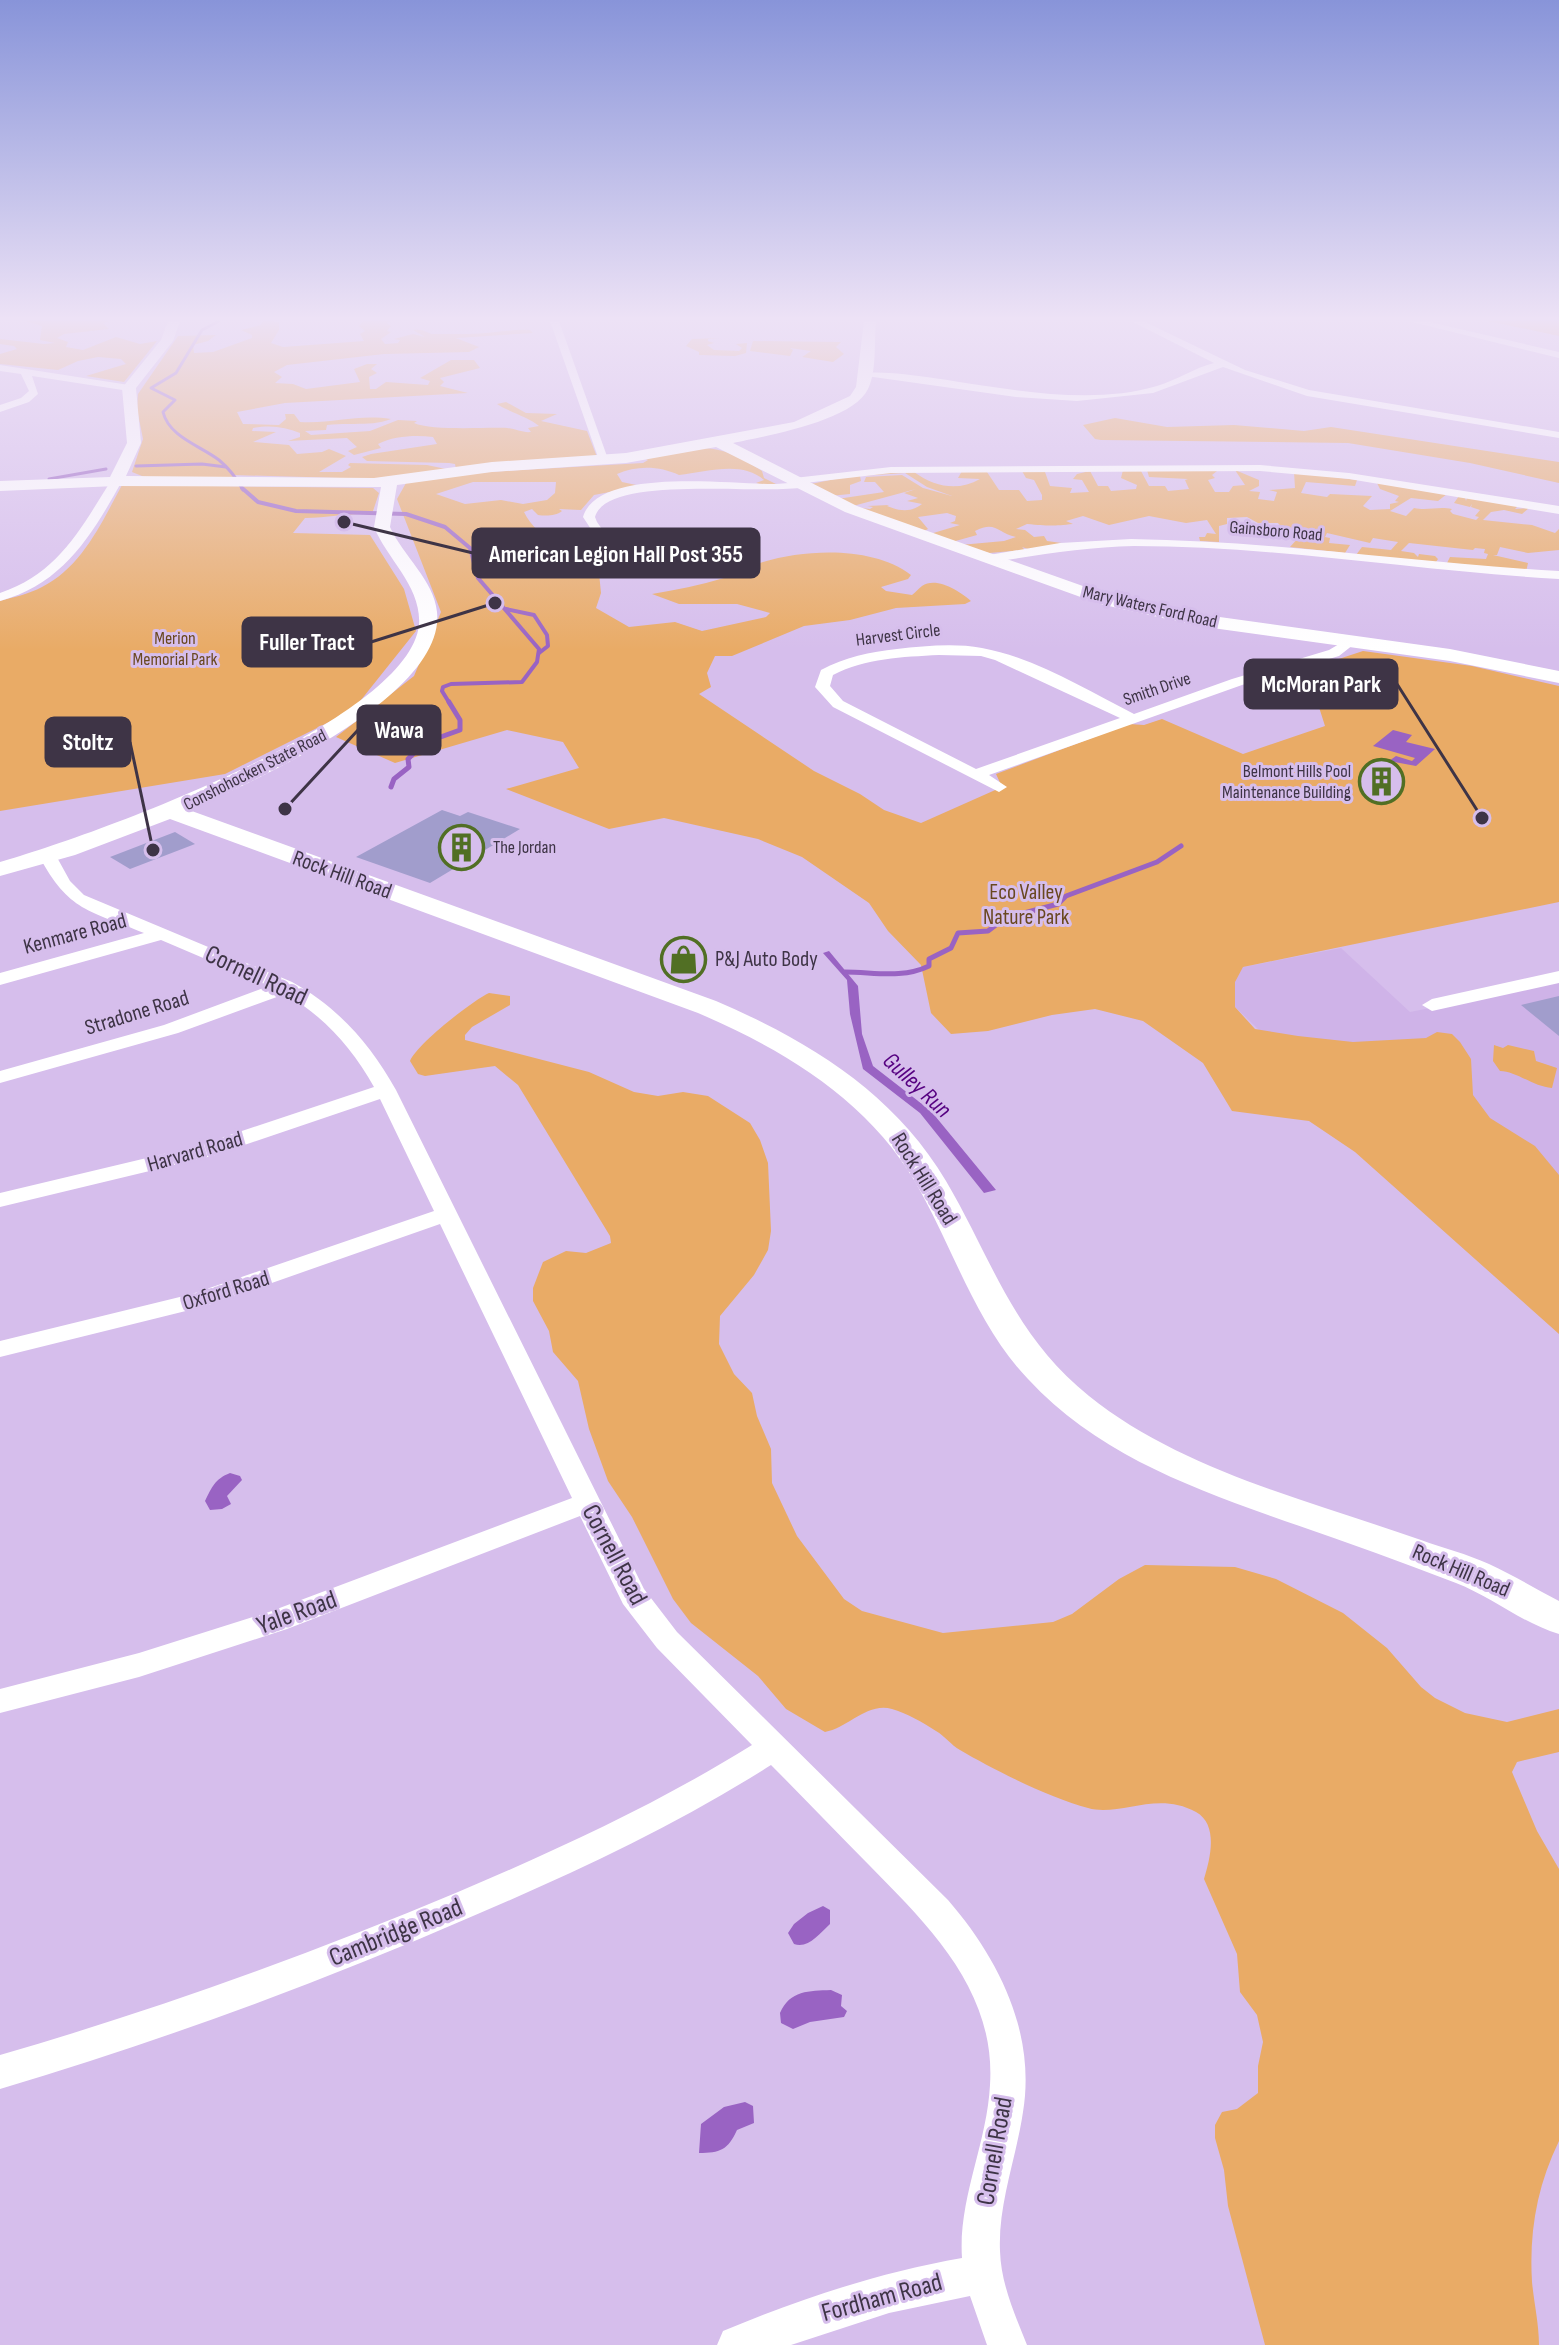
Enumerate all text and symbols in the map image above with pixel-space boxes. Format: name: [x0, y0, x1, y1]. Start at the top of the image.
street label: Gainsboro Road: [1229, 516, 1323, 546]
callout: American Legion Hall Post 355: [473, 529, 759, 577]
text: American Legion Hall Post 355: [488, 540, 743, 569]
street label: Mary Waters Ford Road: [1081, 581, 1219, 633]
callout: Fuller Tract: [243, 618, 371, 666]
street label: Harvest Circle: [855, 619, 941, 651]
park label: Merion Memorial Park: [133, 628, 218, 670]
text: Fuller Tract: [259, 628, 355, 657]
callout: McMoran Park: [1245, 660, 1397, 708]
street label: Smith Drive: [1120, 668, 1194, 710]
text: McMoran Park: [1261, 670, 1381, 699]
callout: Wawa: [358, 706, 440, 754]
text: Wawa: [374, 716, 424, 745]
callout: Stoltz: [46, 718, 130, 766]
street label: Conshohocken State Road: [180, 725, 330, 815]
text: Stoltz: [62, 728, 114, 757]
building icon: Belmont Hills Pool Maintenance Building: [1358, 757, 1406, 805]
place label: Belmont Hills Pool Maintenance Building: [1222, 761, 1351, 803]
building icon: The Jordan: [438, 823, 486, 871]
place label: The Jordan: [493, 837, 556, 858]
street label: Rock Hill Road: [289, 845, 395, 905]
park label: Eco Valley Nature Park: [983, 879, 1070, 931]
street label: Kenmare Road: [21, 907, 129, 961]
shop icon: P&J Auto Body: [660, 935, 708, 983]
street label: Cornell Road: [200, 939, 312, 1013]
place label: P&J Auto Body: [715, 946, 818, 973]
street label: Stradone Road: [82, 984, 192, 1042]
water label: Gulley Run: [877, 1046, 957, 1124]
street label: Harvard Road: [144, 1126, 246, 1178]
street label: Rock Hill Road: [885, 1128, 963, 1230]
street label: Oxford Road: [179, 1265, 273, 1317]
street label: Cornell Road: [575, 1499, 653, 1611]
street label: Rock Hill Road: [1408, 1538, 1514, 1604]
street label: Yale Road: [253, 1584, 341, 1642]
street label: Cambridge Road: [325, 1892, 467, 1974]
street label: Cornell Road: [970, 2094, 1020, 2208]
street label: Fordham Road: [818, 2267, 946, 2329]

